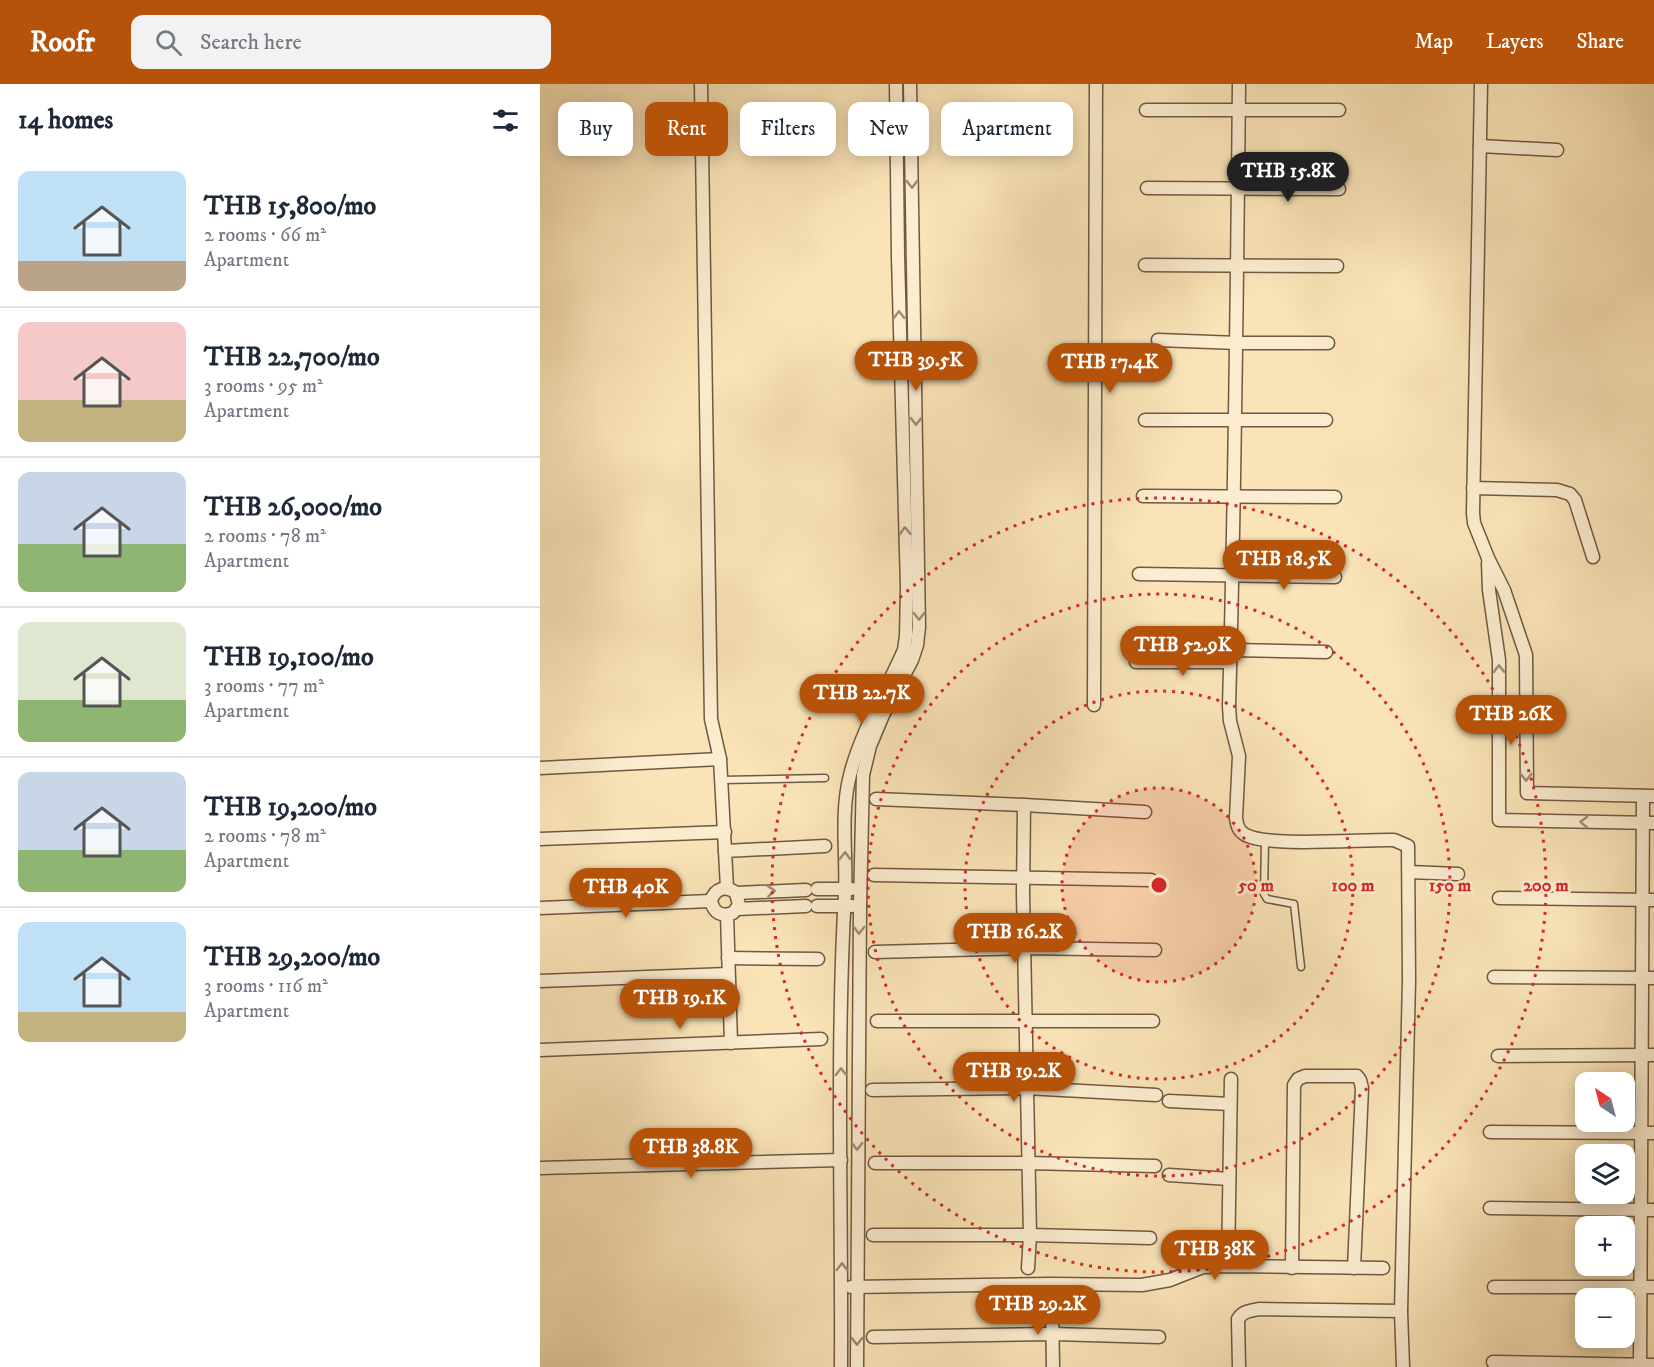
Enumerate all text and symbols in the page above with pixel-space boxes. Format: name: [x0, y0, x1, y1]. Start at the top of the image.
search box: [131, 15, 551, 69]
text: Roofr: [30, 25, 95, 60]
icon: search: [152, 26, 185, 59]
text: Search here: [200, 29, 302, 56]
text: Map: [1414, 29, 1453, 55]
text: Layers: [1486, 29, 1544, 55]
text: Share: [1577, 29, 1624, 55]
chip: Buy: [558, 102, 633, 156]
chip: Rent: [645, 102, 728, 156]
chip: Filters: [740, 102, 836, 156]
chip: New: [848, 102, 929, 156]
chip: Apartment: [941, 102, 1073, 156]
text: 14 homes: [18, 104, 113, 137]
icon: filters: [489, 104, 522, 137]
pin: THB 15.8K: [1219, 152, 1357, 203]
text: THB 15.8K: [1241, 159, 1335, 184]
one-way arrow: [905, 180, 918, 189]
text: THB 15,800/mo: [204, 190, 376, 223]
icon: home: [66, 195, 138, 267]
text: 2 rooms · 66 m²: [204, 223, 326, 248]
text: Apartment: [204, 248, 289, 273]
one-way arrow: [893, 311, 906, 320]
text: THB 22,700/mo: [204, 341, 380, 374]
pin: THB 39.5K: [847, 341, 985, 392]
pin: THB 17.4K: [1041, 343, 1179, 394]
icon: home: [66, 346, 138, 418]
text: THB 39.5K: [869, 348, 963, 373]
text: THB 17.4K: [1061, 350, 1159, 375]
text: 3 rooms · 95 m²: [204, 374, 323, 399]
text: Apartment: [204, 399, 289, 424]
one-way arrow: [910, 417, 922, 426]
text: THB 26,000/mo: [204, 491, 382, 524]
icon: home: [66, 496, 138, 568]
text: 2 rooms · 78 m²: [204, 524, 326, 549]
one-way arrow: [898, 527, 911, 536]
pin: THB 18.5K: [1215, 540, 1353, 591]
text: THB 18.5K: [1237, 547, 1331, 572]
text: Apartment: [204, 549, 289, 574]
one-way arrow: [913, 612, 925, 621]
pin: THB 52.9K: [1114, 626, 1252, 677]
text: THB 52.9K: [1134, 633, 1232, 658]
text: THB 19,100/mo: [204, 641, 374, 674]
icon: home: [66, 646, 138, 718]
one-way arrow: [1493, 664, 1505, 673]
text: 3 rooms · 77 m²: [204, 674, 324, 699]
pin: THB 22.7K: [793, 674, 931, 725]
text: THB 22.7K: [814, 681, 910, 706]
pin: THB 26K: [1456, 695, 1566, 746]
text: Apartment: [204, 699, 289, 724]
text: THB 26K: [1469, 702, 1553, 727]
one-way arrow: [1520, 772, 1532, 781]
text: THB 19,200/mo: [204, 791, 377, 824]
icon: home: [66, 796, 138, 868]
one-way arrow: [1580, 816, 1589, 828]
text: 2 rooms · 78 m²: [204, 824, 326, 849]
text: Apartment: [204, 849, 289, 874]
one-way arrow: [839, 851, 851, 860]
pin: THB 40K: [571, 868, 681, 919]
text: THB 40K: [583, 875, 669, 900]
centre of rings: [1149, 875, 1169, 895]
text: 50 m: [1237, 875, 1274, 897]
text: 100 m: [1331, 875, 1375, 897]
text: 150 m: [1429, 875, 1472, 897]
text: 200 m: [1523, 875, 1569, 897]
one-way arrow: [767, 885, 776, 898]
pin: THB 16.2K: [946, 913, 1084, 964]
text: THB 16.2K: [967, 920, 1063, 945]
one-way arrow: [853, 926, 865, 935]
text: THB 29,200/mo: [204, 941, 380, 974]
icon: home: [66, 946, 138, 1018]
text: 3 rooms · 116 m²: [204, 974, 328, 999]
pin: THB 19.1K: [611, 979, 749, 1030]
text: THB 19.1K: [634, 986, 726, 1011]
text: Apartment: [204, 999, 289, 1024]
pin: THB 19.2K: [945, 1052, 1083, 1103]
text: THB 19.2K: [967, 1059, 1061, 1084]
one-way arrow: [835, 1067, 847, 1076]
north arrow: [1575, 1072, 1635, 1132]
map controls: [1575, 1072, 1635, 1348]
pin: THB 38.8K: [622, 1128, 760, 1179]
text: THB 38.8K: [643, 1135, 739, 1160]
one-way arrow: [851, 1141, 863, 1150]
button: layers: [1575, 1144, 1635, 1204]
button: +: [1575, 1216, 1635, 1276]
pin: THB 38K: [1160, 1230, 1270, 1281]
text: THB 38K: [1175, 1237, 1255, 1262]
one-way arrow: [836, 1262, 848, 1271]
pin: THB 29.2K: [969, 1285, 1107, 1336]
button: −: [1575, 1288, 1635, 1348]
text: THB 29.2K: [989, 1292, 1087, 1317]
one-way arrow: [851, 1336, 863, 1345]

